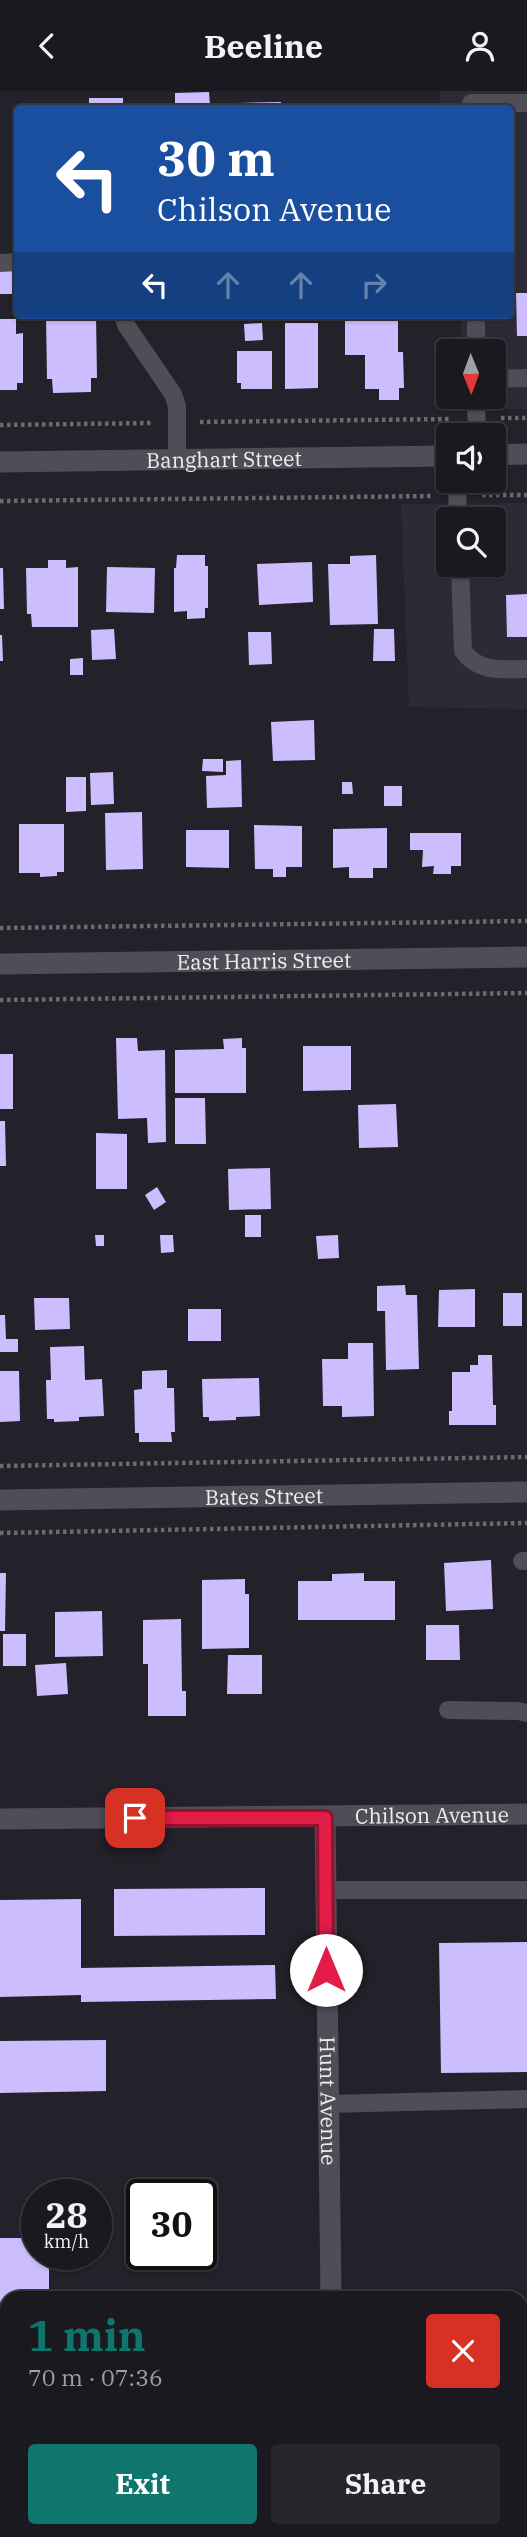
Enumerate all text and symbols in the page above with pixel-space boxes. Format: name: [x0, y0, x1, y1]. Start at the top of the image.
text: Beeline: [204, 25, 323, 67]
icon: back: [28, 27, 66, 65]
icon: person: [461, 27, 499, 65]
text: 30 m: [157, 126, 275, 189]
icon: left: [42, 133, 133, 224]
text: Chilson Avenue: [157, 188, 391, 230]
icon: left: [136, 266, 174, 304]
icon: ahead: [209, 266, 247, 304]
icon: ahead: [282, 266, 320, 304]
icon: right: [355, 266, 393, 304]
north arrow: [436, 339, 506, 409]
map controls: [436, 339, 506, 577]
button: sound: [436, 423, 506, 493]
street label: Banghart Street: [146, 444, 302, 474]
button: search: [436, 507, 506, 577]
street label: East Harris Street: [176, 945, 352, 976]
street label: Bates Street: [205, 1481, 323, 1511]
pin: [105, 1788, 165, 1848]
icon: arrive: [116, 1799, 154, 1837]
street label: Chilson Avenue: [355, 1800, 509, 1830]
position arrow: [289, 1933, 363, 2007]
street label: Hunt Avenue: [314, 2036, 343, 2166]
speed limit sign: 30: [126, 2179, 217, 2270]
text: 28: [45, 2192, 88, 2238]
text: km/h: [44, 2230, 89, 2253]
text: 1 min: [28, 2308, 146, 2363]
button: close: [426, 2314, 500, 2388]
text: 70 m · 07:36: [28, 2362, 163, 2392]
button: Exit: [28, 2444, 257, 2524]
button: Share: [271, 2444, 500, 2524]

